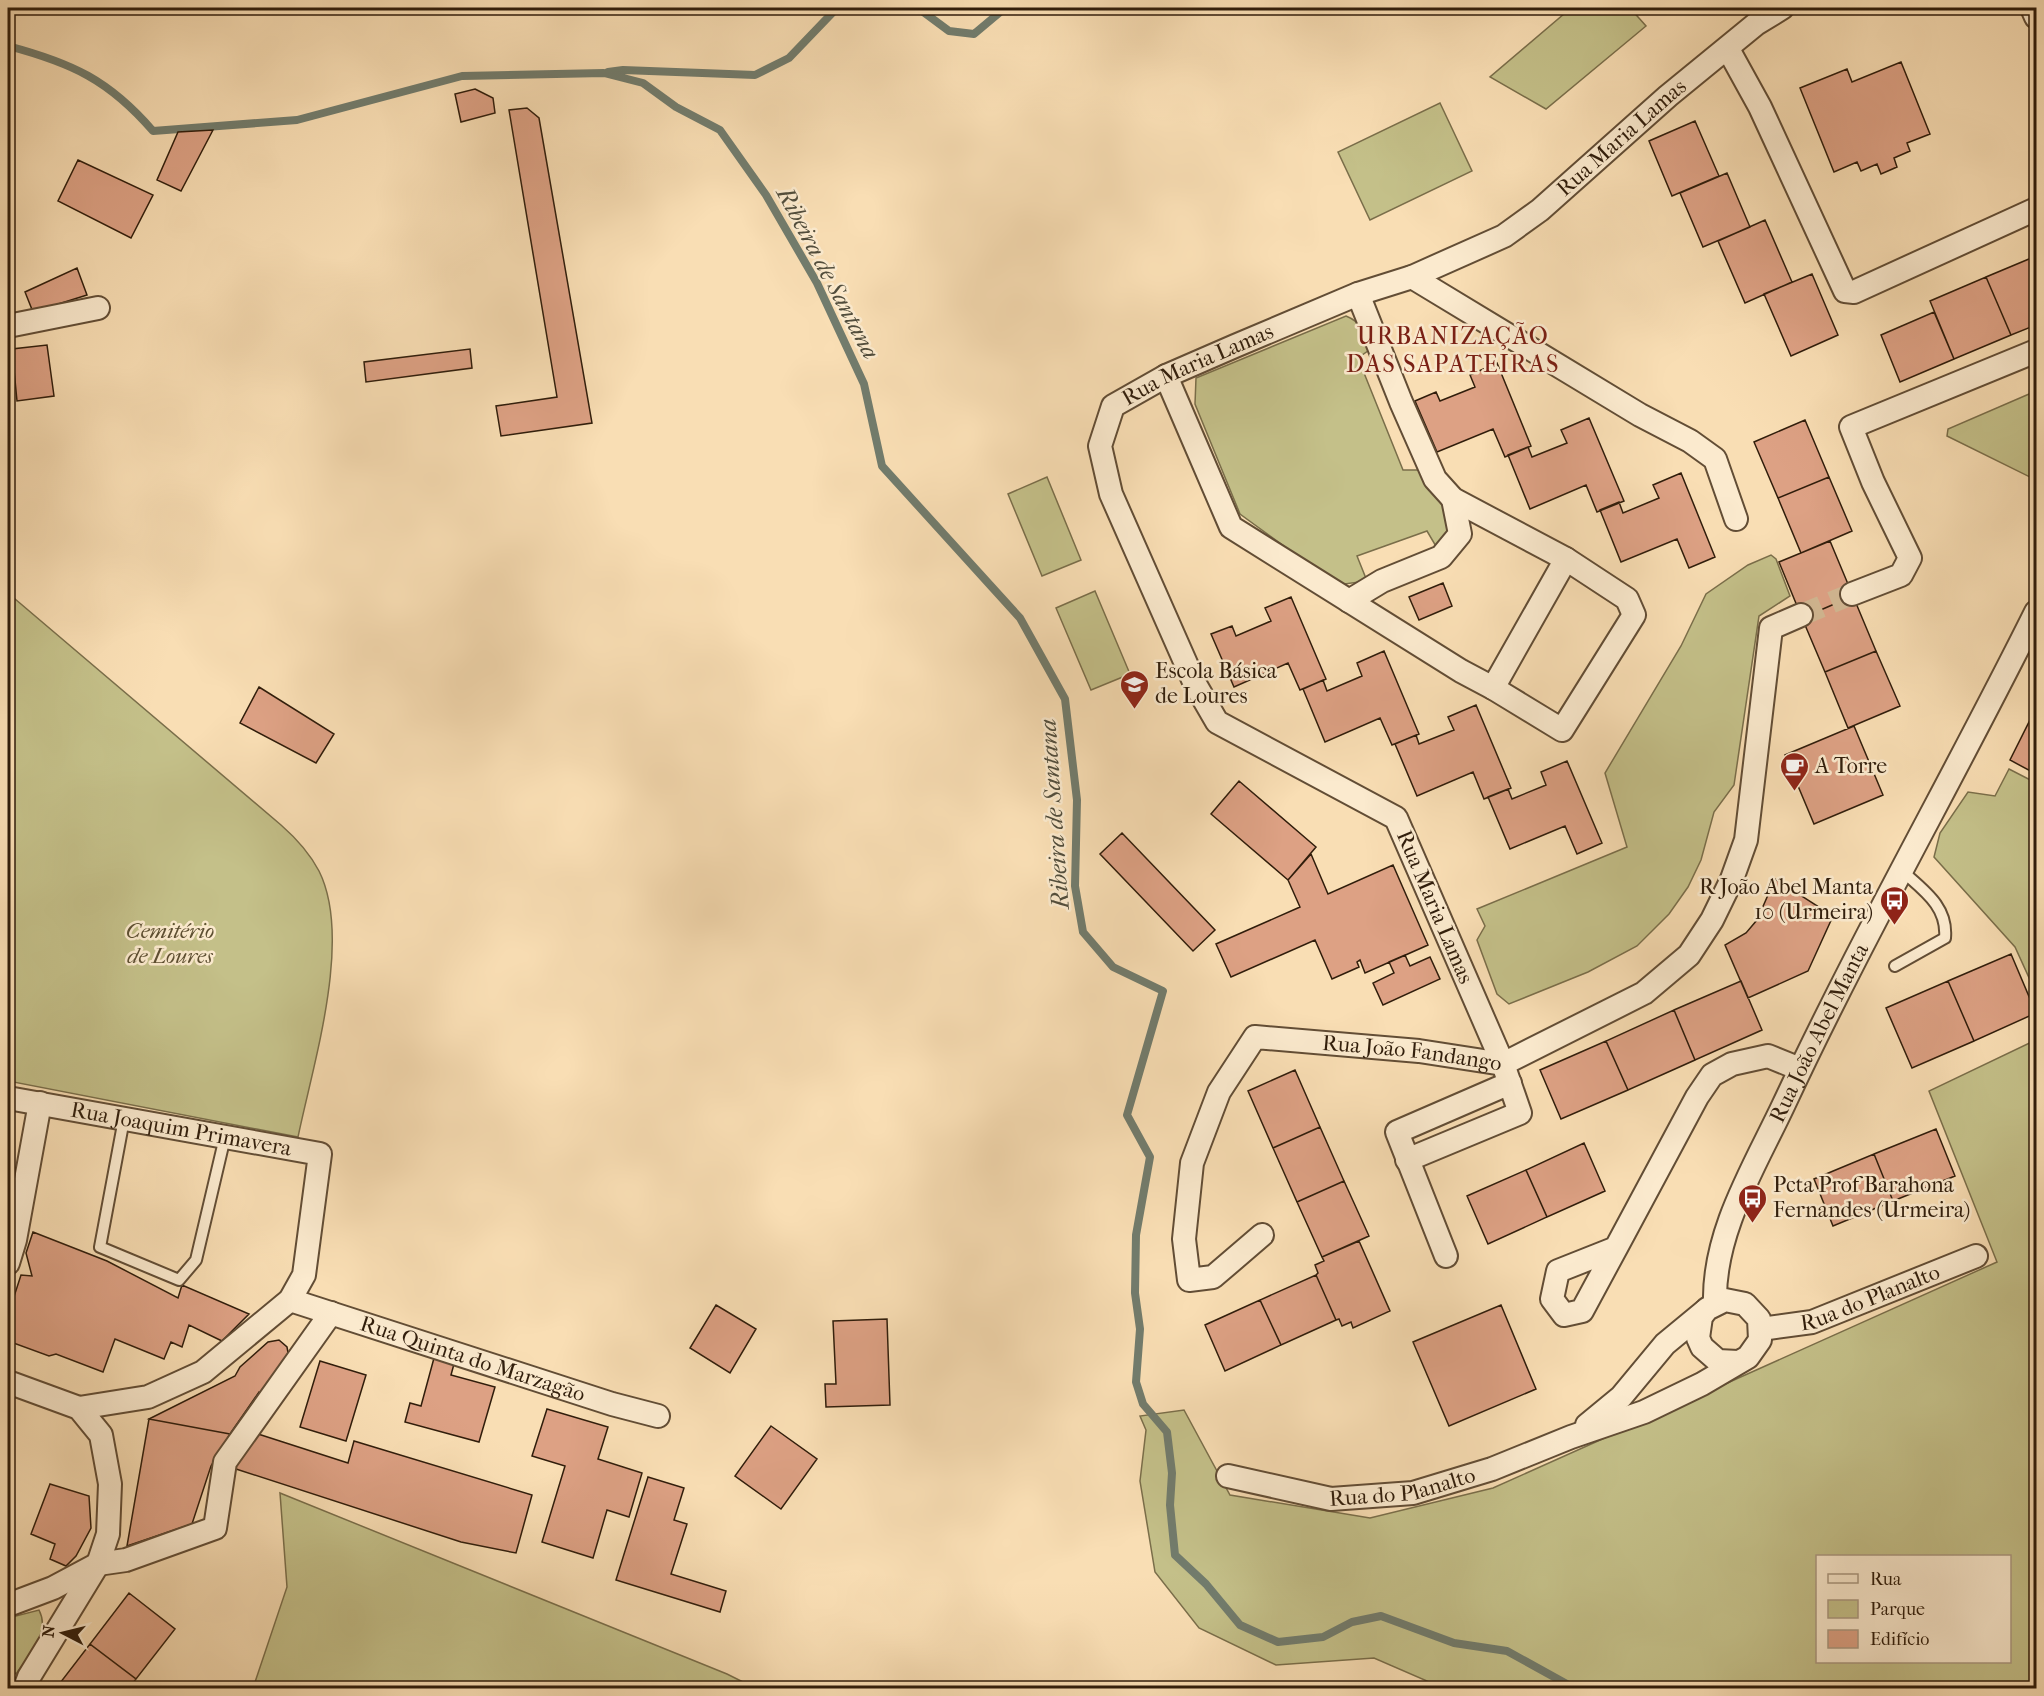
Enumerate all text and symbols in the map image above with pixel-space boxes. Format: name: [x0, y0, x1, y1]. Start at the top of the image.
street label: Rua Maria Lamas: [1551, 73, 1691, 202]
water label: Ribeira de Santana: [770, 180, 885, 364]
street label: Rua Maria Lamas: [1117, 318, 1277, 411]
district label: URBANIZAÇÃO DAS SAPATEIRAS: [1346, 322, 1560, 378]
place label: Escola Básica de Loures: [1155, 658, 1278, 709]
school or university icon: Escola Básica de Loures: [1118, 668, 1150, 710]
water label: Ribeira de Santana: [1033, 718, 1075, 912]
cafe icon: A Torre: [1778, 750, 1810, 792]
place label: A Torre: [1814, 753, 1887, 779]
street label: Rua Maria Lamas: [1391, 826, 1479, 988]
place label: R João Abel Manta 10 (Urmeira): [1699, 874, 1874, 925]
bus stop icon: R João Abel Manta 10 (Urmeira): [1878, 884, 1910, 926]
park label: Cemitério de Loures: [126, 918, 214, 969]
street label: Rua João Abel Manta: [1764, 938, 1875, 1127]
street label: Rua João Fandango: [1321, 1030, 1503, 1077]
street label: Rua Joaquim Primavera: [69, 1097, 294, 1162]
place label: Pcta Prof Barahona Fernandes (Urmeira): [1773, 1172, 1970, 1223]
bus stop icon: Pcta Prof Barahona Fernandes (Urmeira): [1736, 1182, 1768, 1224]
street label: Rua do Planalto: [1799, 1259, 1944, 1336]
street label: Rua Quinta do Marzagão: [357, 1311, 588, 1407]
street label: Rua do Planalto: [1328, 1462, 1478, 1512]
legend: [1816, 1555, 2011, 1663]
text: Rua: [1870, 1569, 1902, 1590]
text: Parque: [1870, 1599, 1925, 1620]
north arrow: [33, 1603, 93, 1663]
text: N: [38, 1623, 59, 1638]
text: Edifício: [1870, 1629, 1929, 1650]

